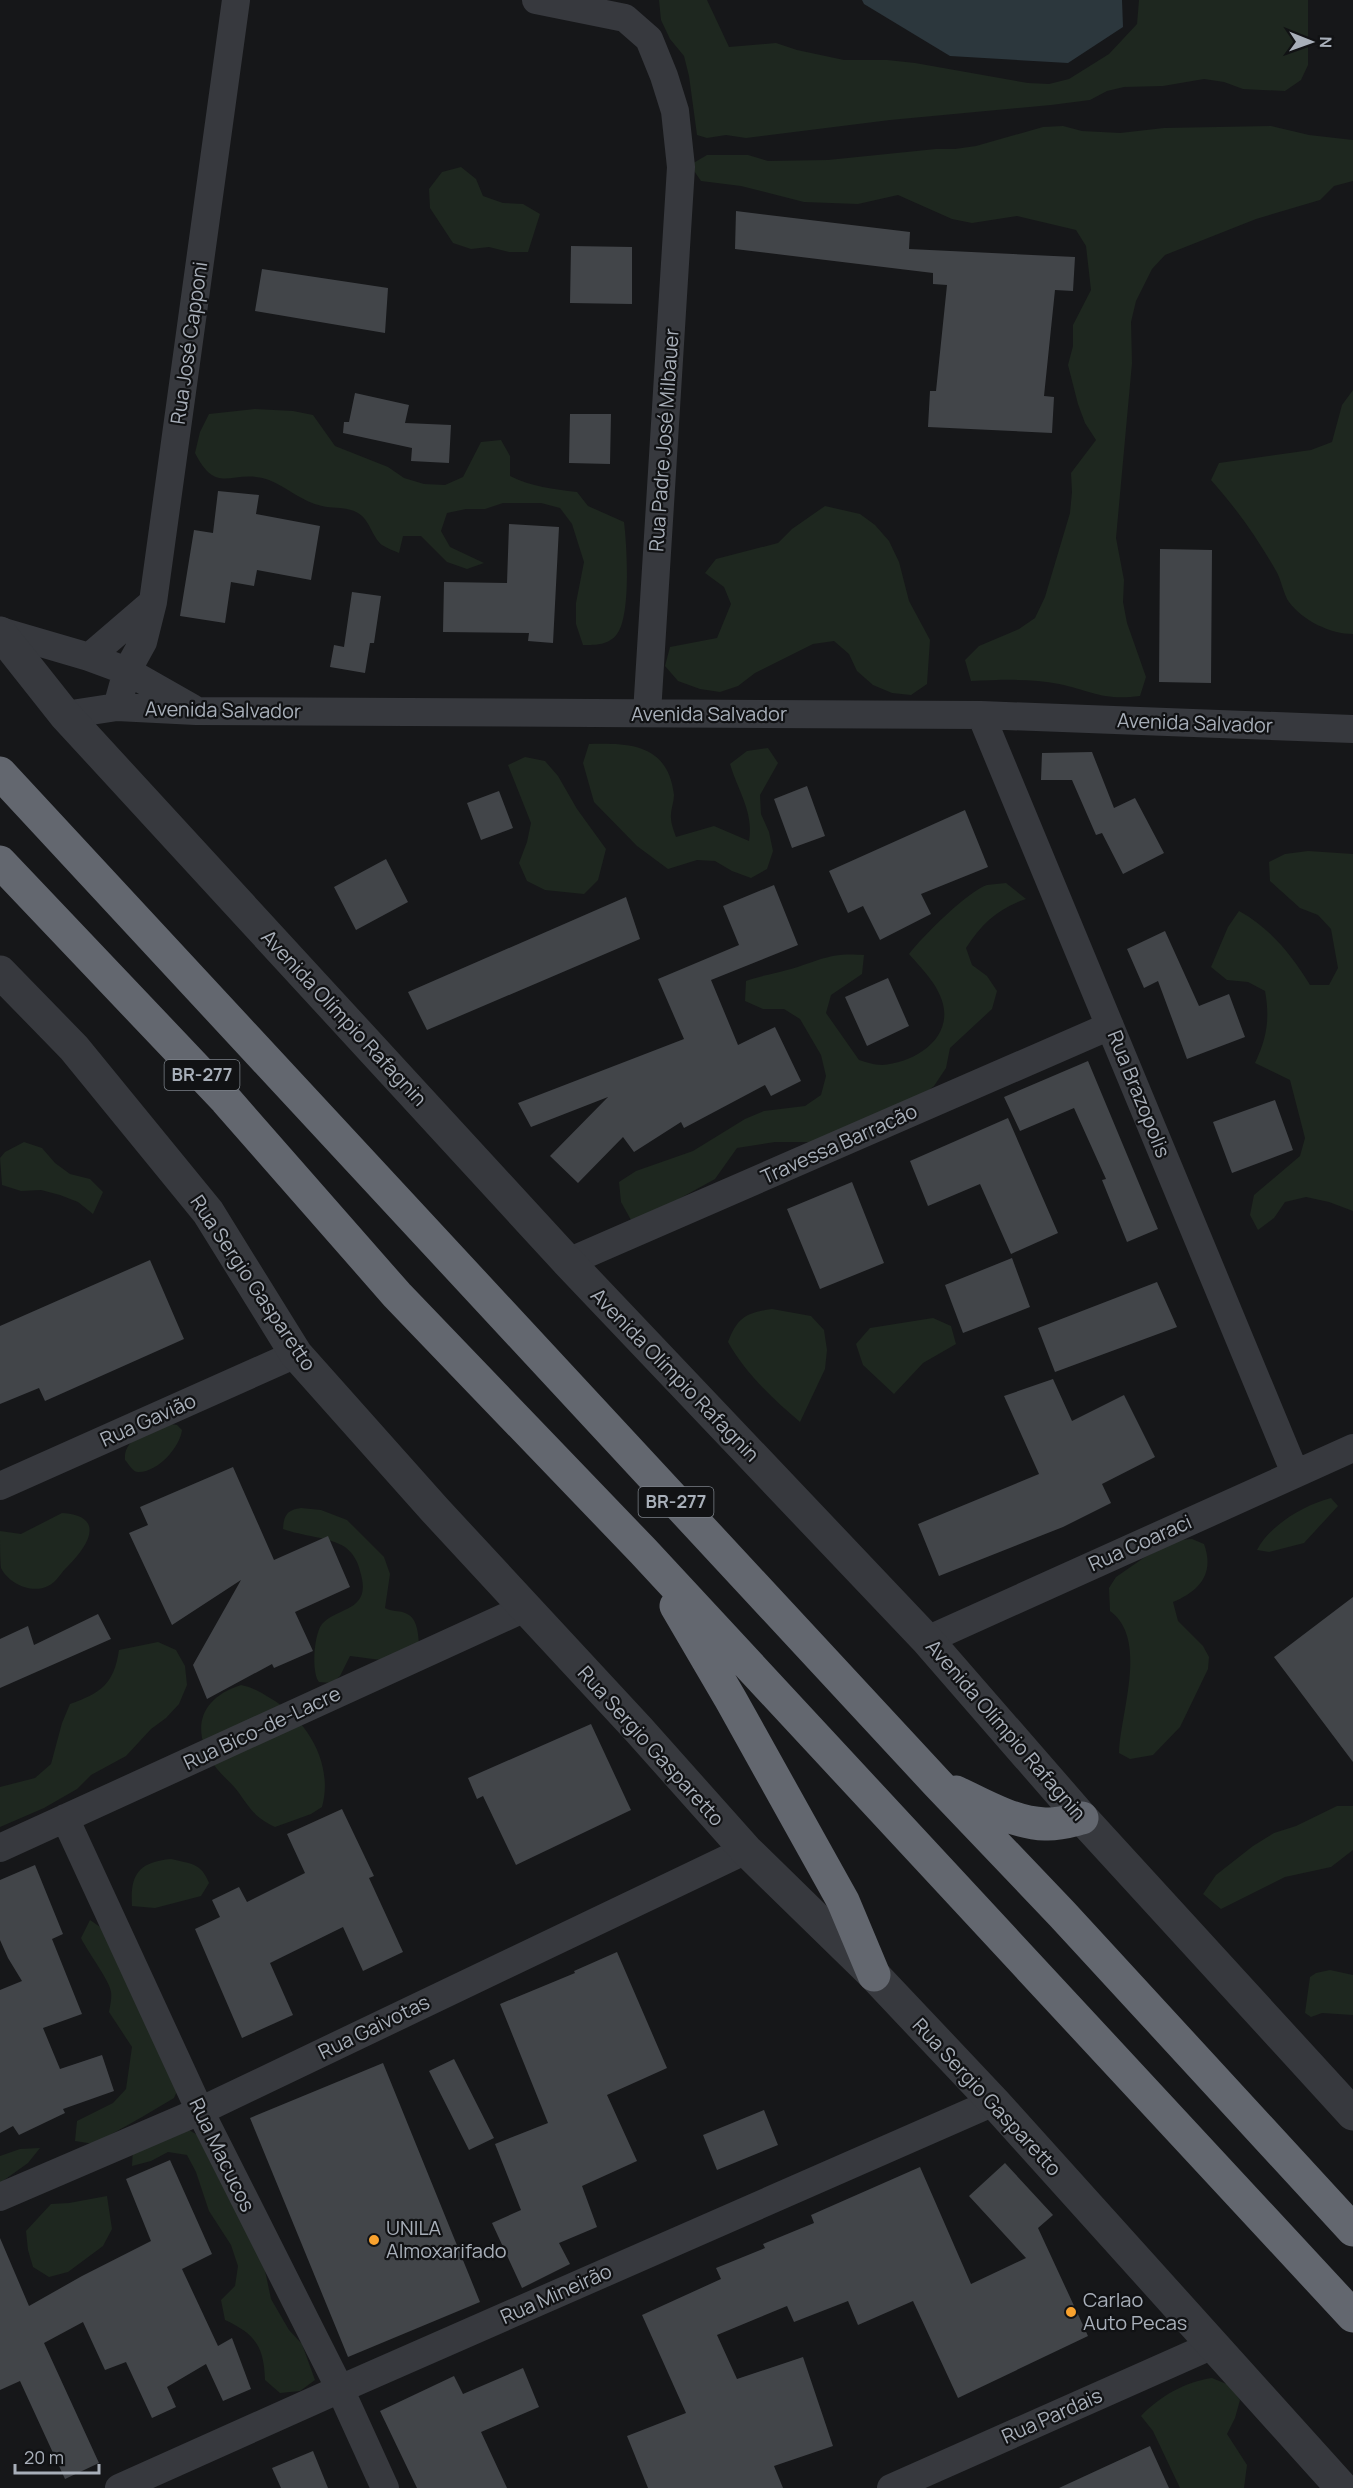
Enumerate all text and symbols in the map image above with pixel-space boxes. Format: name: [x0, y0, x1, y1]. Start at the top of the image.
north arrow: [1281, 12, 1341, 72]
text: N: [1315, 36, 1337, 48]
street label: Rua José Capponi: [164, 260, 213, 426]
street label: Rua Padre José Milbauer: [642, 327, 685, 553]
street label: Avenida Salvador: [145, 695, 301, 724]
street label: Avenida Salvador: [631, 700, 787, 727]
street label: Avenida Salvador: [1116, 706, 1274, 739]
street label: Avenida Olímpio Rafagnin: [256, 924, 433, 1112]
street label: Rua Brazopolis: [1102, 1026, 1177, 1161]
road number: BR-277: [164, 1060, 240, 1090]
street label: Travessa Barracão: [756, 1097, 921, 1190]
street label: Rua Sergio Gasparetto: [184, 1189, 323, 1376]
street label: Avenida Olímpio Rafagnin: [585, 1282, 765, 1467]
street label: Rua Gavião: [96, 1386, 200, 1453]
road number: BR-277: [638, 1487, 714, 1517]
street label: Rua Coaraci: [1084, 1508, 1196, 1577]
street label: Avenida Olímpio Rafagnin: [920, 1633, 1093, 1826]
street label: Rua Sergio Gasparetto: [572, 1660, 731, 1832]
street label: Rua Bico-de-Lacre: [179, 1679, 345, 1776]
street label: Rua Gaivotas: [314, 1988, 434, 2065]
street label: Rua Sergio Gasparetto: [907, 2012, 1068, 2182]
street label: Rua Macucos: [183, 2093, 262, 2216]
place label: UNILA Almoxarifado: [386, 2214, 507, 2264]
marker: UNILA Almoxarifado: [367, 2233, 381, 2247]
street label: Rua Mineirão: [496, 2257, 616, 2330]
place label: Carlao Auto Pecas: [1083, 2286, 1187, 2336]
marker: Carlao Auto Pecas: [1064, 2305, 1078, 2319]
street label: Rua Pardais: [997, 2381, 1106, 2450]
scale bar: [15, 2437, 99, 2475]
text: 20 m: [24, 2445, 64, 2469]

